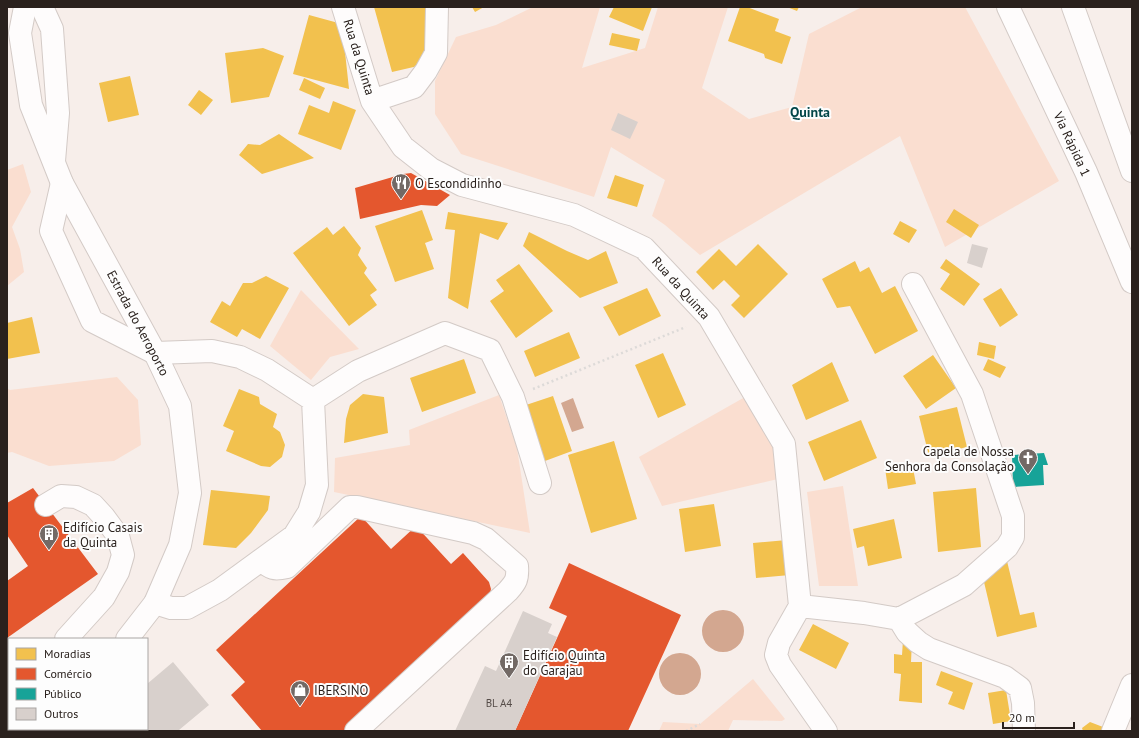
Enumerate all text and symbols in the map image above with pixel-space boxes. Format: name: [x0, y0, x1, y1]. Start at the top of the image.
street label: Rua da Quinta: [339, 17, 379, 97]
district label: Quinta: [790, 103, 830, 121]
street label: Via Rápida 1: [1049, 108, 1094, 179]
restaurant icon: O Escondidinho: [390, 172, 412, 200]
place label: O Escondidinho: [415, 175, 502, 192]
street label: Rua da Quinta: [648, 253, 714, 323]
street label: Estrada do Aeroporto: [103, 267, 173, 379]
place label: Capela de Nossa Senhora da Consolação: [885, 443, 1014, 475]
church icon: Capela de Nossa Senhora da Consolação: [1017, 447, 1039, 475]
place label: Edifício Casais da Quinta: [63, 519, 142, 551]
building icon: Edifício Casais da Quinta: [38, 523, 60, 551]
legend: [8, 638, 148, 730]
text: Moradias: [44, 646, 91, 661]
place label: Edifício Quinta do Garajau: [523, 647, 605, 679]
building icon: Edifício Quinta do Garajau: [498, 651, 520, 679]
text: Comércio: [44, 666, 92, 681]
shop icon: IBERSINO: [289, 679, 311, 707]
place label: IBERSINO: [314, 682, 369, 699]
text: Público: [44, 686, 82, 701]
house number: BL A4: [486, 696, 512, 710]
scale bar: [1003, 704, 1074, 730]
text: Outros: [44, 706, 78, 721]
text: 20 m: [1009, 710, 1035, 725]

